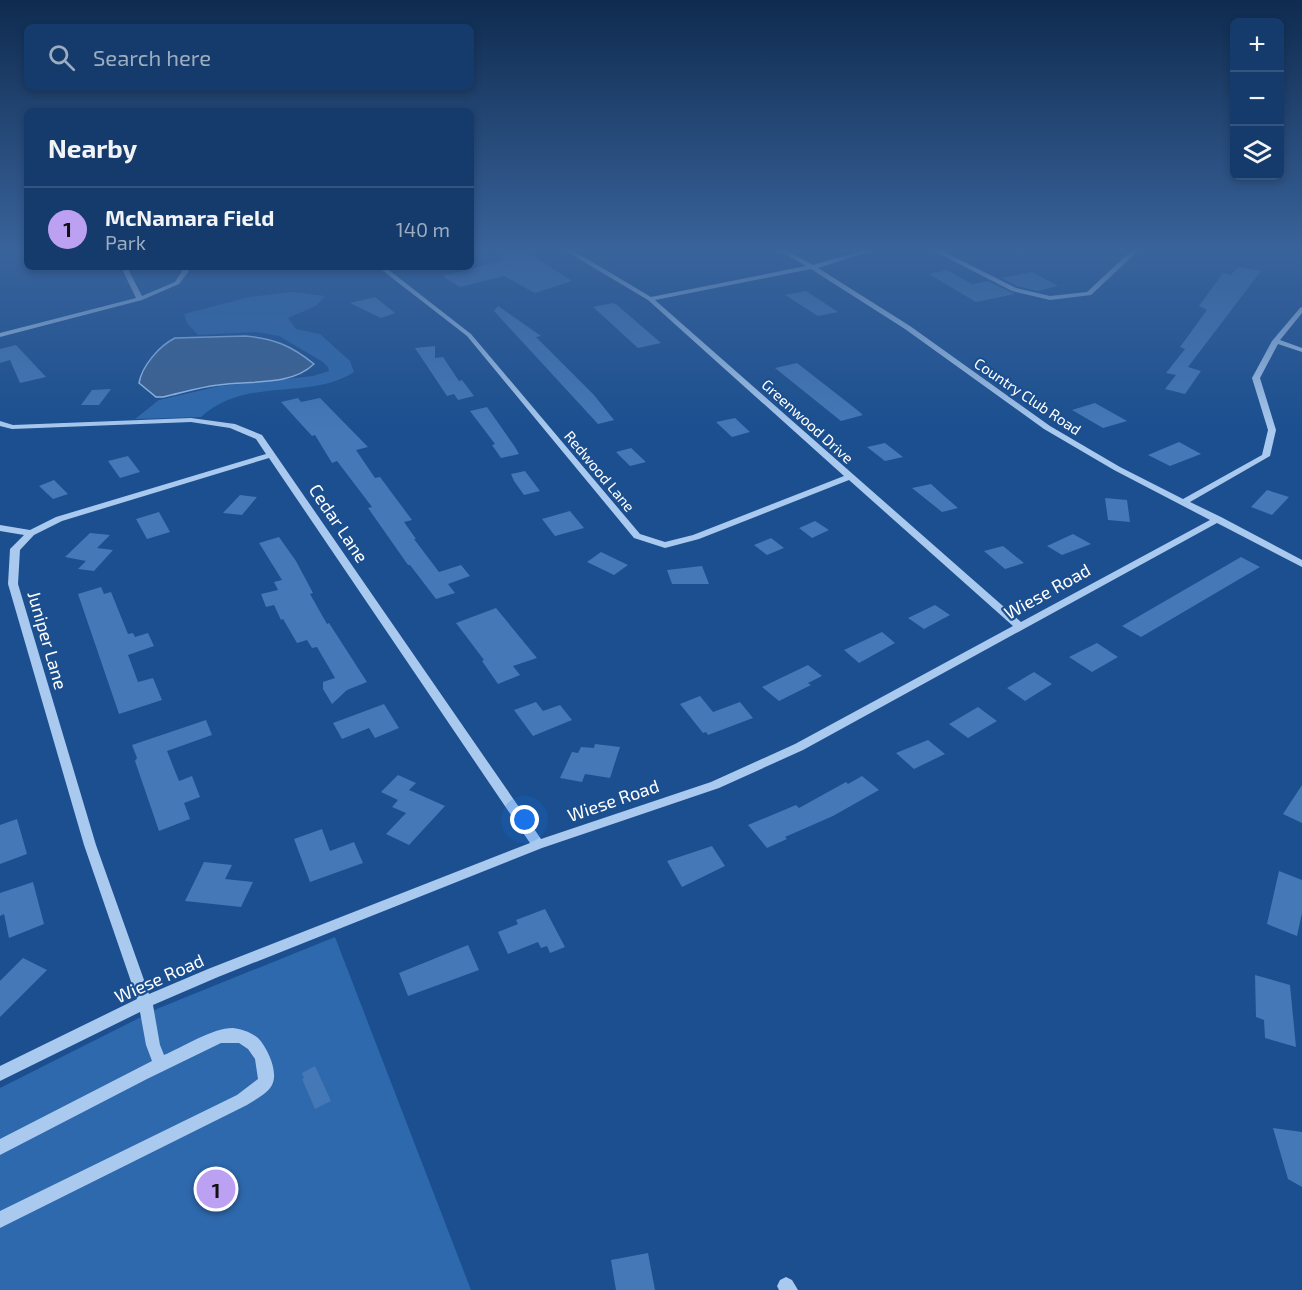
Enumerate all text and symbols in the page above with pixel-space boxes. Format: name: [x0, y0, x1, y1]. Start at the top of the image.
map controls: [1230, 18, 1284, 180]
button: +: [1230, 18, 1284, 72]
search box: [24, 24, 474, 90]
icon: search: [45, 41, 78, 74]
text: Search here: [93, 44, 211, 70]
button: −: [1230, 72, 1284, 126]
button: layers: [1230, 126, 1284, 180]
text: Nearby: [48, 132, 137, 163]
text: McNamara Field: [105, 204, 274, 230]
text: 1: [63, 217, 72, 241]
text: 140 m: [396, 217, 450, 241]
text: Park: [105, 230, 146, 254]
street label: Country Club Road: [971, 354, 1085, 438]
street label: Greenwood Drive: [759, 375, 857, 467]
street label: Redwood Lane: [561, 427, 639, 515]
street label: Cedar Lane: [305, 479, 373, 567]
street label: Wiese Road: [1000, 558, 1094, 624]
street label: Juniper Lane: [23, 588, 73, 692]
street label: Wiese Road: [564, 774, 662, 826]
your location: [510, 805, 539, 834]
street label: Wiese Road: [111, 949, 207, 1007]
pin: 1: [196, 1166, 236, 1212]

